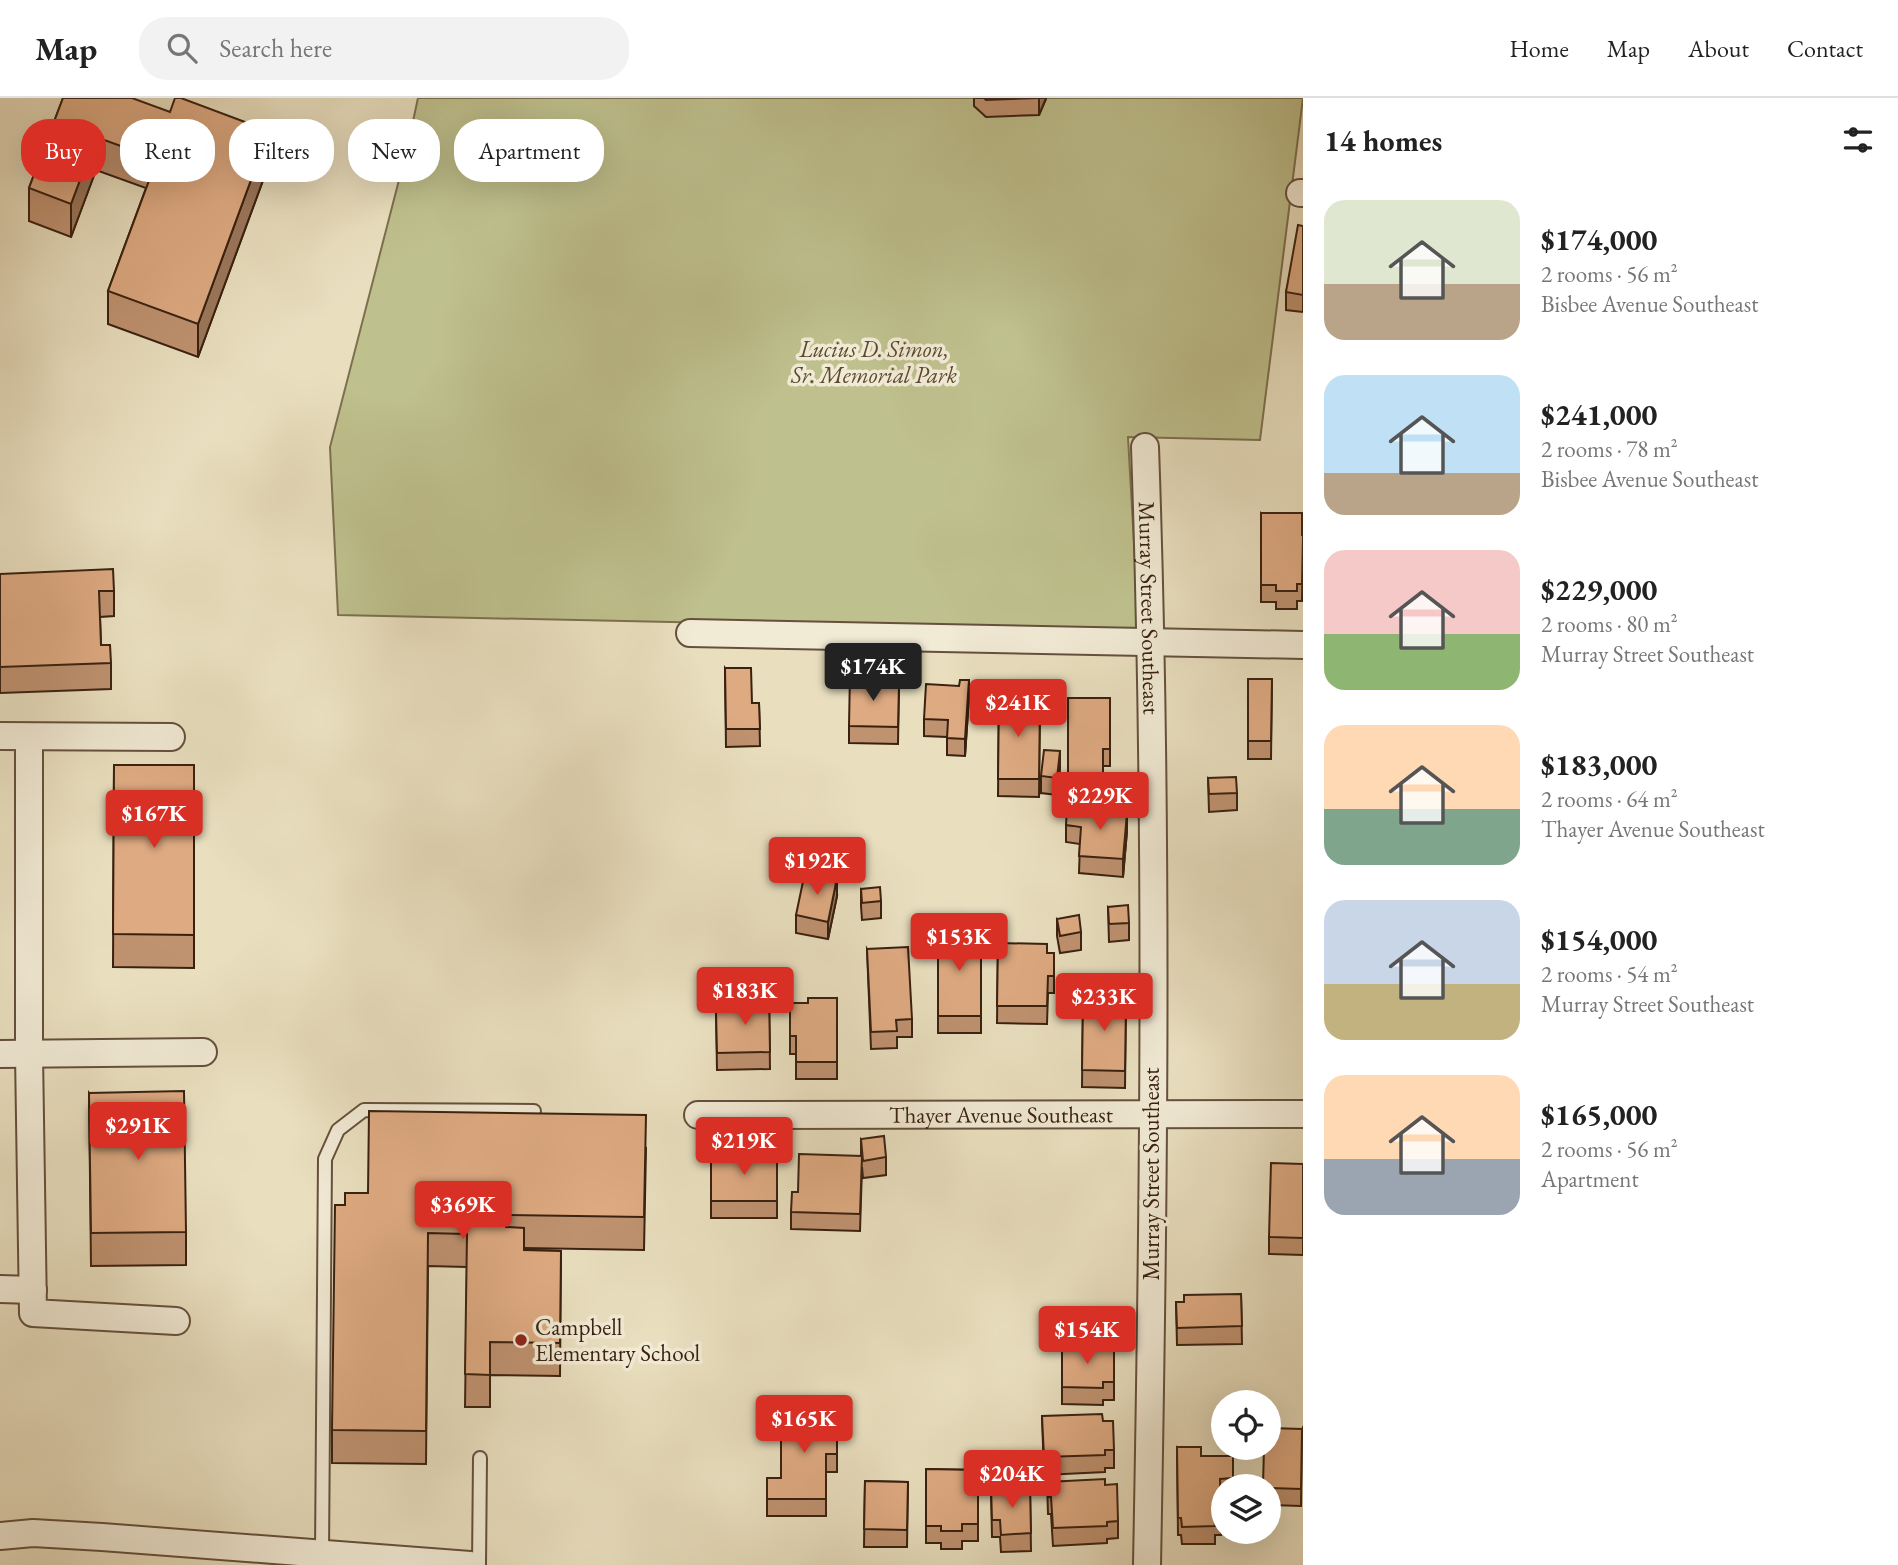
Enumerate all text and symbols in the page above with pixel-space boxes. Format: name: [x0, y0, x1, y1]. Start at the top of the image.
search box: [139, 17, 629, 80]
text: Map: [35, 27, 97, 70]
icon: search: [163, 29, 201, 67]
text: Search here: [219, 31, 332, 65]
text: Home: [1509, 33, 1569, 64]
text: Map: [1607, 33, 1650, 64]
text: About: [1688, 33, 1749, 64]
text: Contact: [1787, 33, 1863, 64]
chip: Buy: [21, 119, 106, 182]
chip: Rent: [120, 119, 215, 182]
chip: Filters: [229, 119, 334, 182]
chip: New: [348, 119, 440, 182]
chip: Apartment: [454, 119, 604, 182]
text: 14 homes: [1324, 121, 1442, 160]
icon: filters: [1839, 121, 1877, 159]
text: $174,000: [1541, 220, 1657, 259]
icon: home: [1380, 228, 1464, 312]
text: 2 rooms · 56 m²: [1541, 259, 1678, 289]
text: Bisbee Avenue Southeast: [1541, 289, 1758, 319]
park label: Lucius D. Simon, Sr. Memorial Park: [790, 334, 958, 390]
text: $241,000: [1541, 395, 1657, 434]
icon: home: [1380, 403, 1464, 487]
text: 2 rooms · 78 m²: [1541, 434, 1678, 464]
text: Bisbee Avenue Southeast: [1541, 464, 1758, 494]
street label: Murray Street Southeast: [1132, 501, 1167, 716]
text: $229,000: [1541, 570, 1657, 609]
icon: home: [1380, 578, 1464, 662]
text: 2 rooms · 80 m²: [1541, 609, 1678, 639]
text: Murray Street Southeast: [1541, 639, 1754, 669]
pin: $174K: [824, 644, 922, 703]
text: $174K: [841, 651, 905, 681]
pin: $241K: [969, 680, 1067, 739]
text: $241K: [986, 687, 1050, 717]
text: $183,000: [1541, 745, 1657, 784]
icon: home: [1380, 753, 1464, 837]
pin: $229K: [1051, 772, 1149, 832]
text: $229K: [1068, 780, 1132, 810]
text: 2 rooms · 64 m²: [1541, 784, 1678, 814]
pin: $167K: [105, 790, 203, 850]
text: $167K: [122, 798, 186, 828]
text: Thayer Avenue Southeast: [1541, 814, 1765, 844]
pin: $192K: [768, 838, 866, 897]
text: $192K: [785, 845, 849, 875]
pin: $153K: [910, 914, 1008, 973]
text: $154,000: [1541, 920, 1657, 959]
text: $153K: [927, 921, 991, 951]
icon: home: [1380, 928, 1464, 1012]
text: 2 rooms · 54 m²: [1541, 959, 1678, 989]
pin: $183K: [696, 968, 794, 1027]
pin: $233K: [1055, 974, 1153, 1033]
text: $183K: [713, 975, 777, 1005]
text: $233K: [1072, 981, 1136, 1011]
text: Murray Street Southeast: [1541, 989, 1754, 1019]
street label: Murray Street Southeast: [1136, 1067, 1166, 1281]
text: $165,000: [1541, 1095, 1657, 1134]
street label: Thayer Avenue Southeast: [889, 1099, 1114, 1130]
pin: $291K: [89, 1102, 187, 1162]
icon: home: [1380, 1103, 1464, 1187]
text: $291K: [106, 1110, 170, 1140]
pin: $219K: [695, 1118, 793, 1177]
text: $219K: [712, 1125, 776, 1155]
text: 2 rooms · 56 m²: [1541, 1134, 1678, 1164]
text: Apartment: [1541, 1164, 1639, 1194]
pin: $369K: [414, 1182, 512, 1241]
text: $369K: [431, 1189, 495, 1219]
pin: $154K: [1038, 1306, 1136, 1366]
place label: Campbell Elementary School: [535, 1312, 701, 1368]
text: $154K: [1055, 1314, 1119, 1344]
marker: Campbell Elementary School: [513, 1332, 529, 1348]
map controls: [1211, 1390, 1281, 1544]
button: locate: [1211, 1390, 1281, 1460]
pin: $165K: [755, 1396, 853, 1455]
text: $165K: [772, 1403, 836, 1433]
pin: $204K: [963, 1450, 1061, 1510]
text: $204K: [980, 1458, 1044, 1488]
button: layers: [1211, 1474, 1281, 1544]

